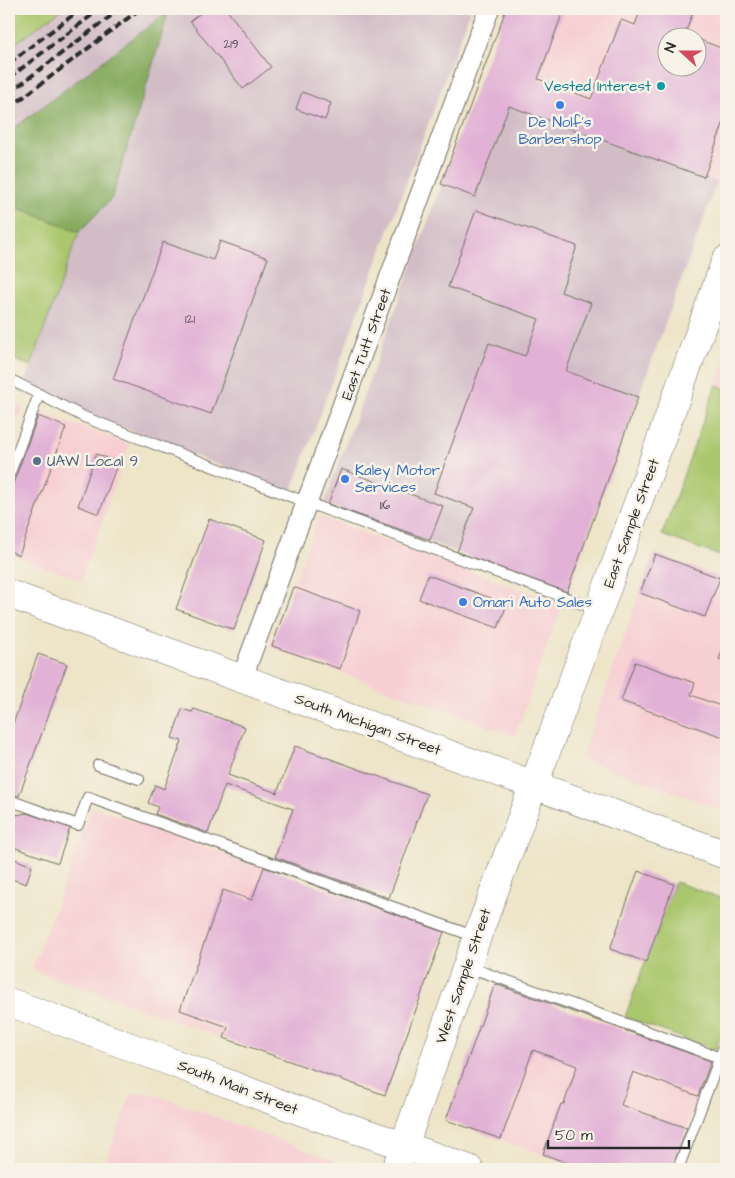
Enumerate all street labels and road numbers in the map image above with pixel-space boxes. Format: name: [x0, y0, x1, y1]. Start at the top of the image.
street label: East Tutt Street: [337, 285, 396, 403]
street label: East Sample Street: [598, 456, 665, 591]
street label: South Michigan Street: [291, 688, 444, 762]
street label: West Sample Street: [430, 906, 496, 1047]
street label: South Main Street: [175, 1055, 301, 1120]

